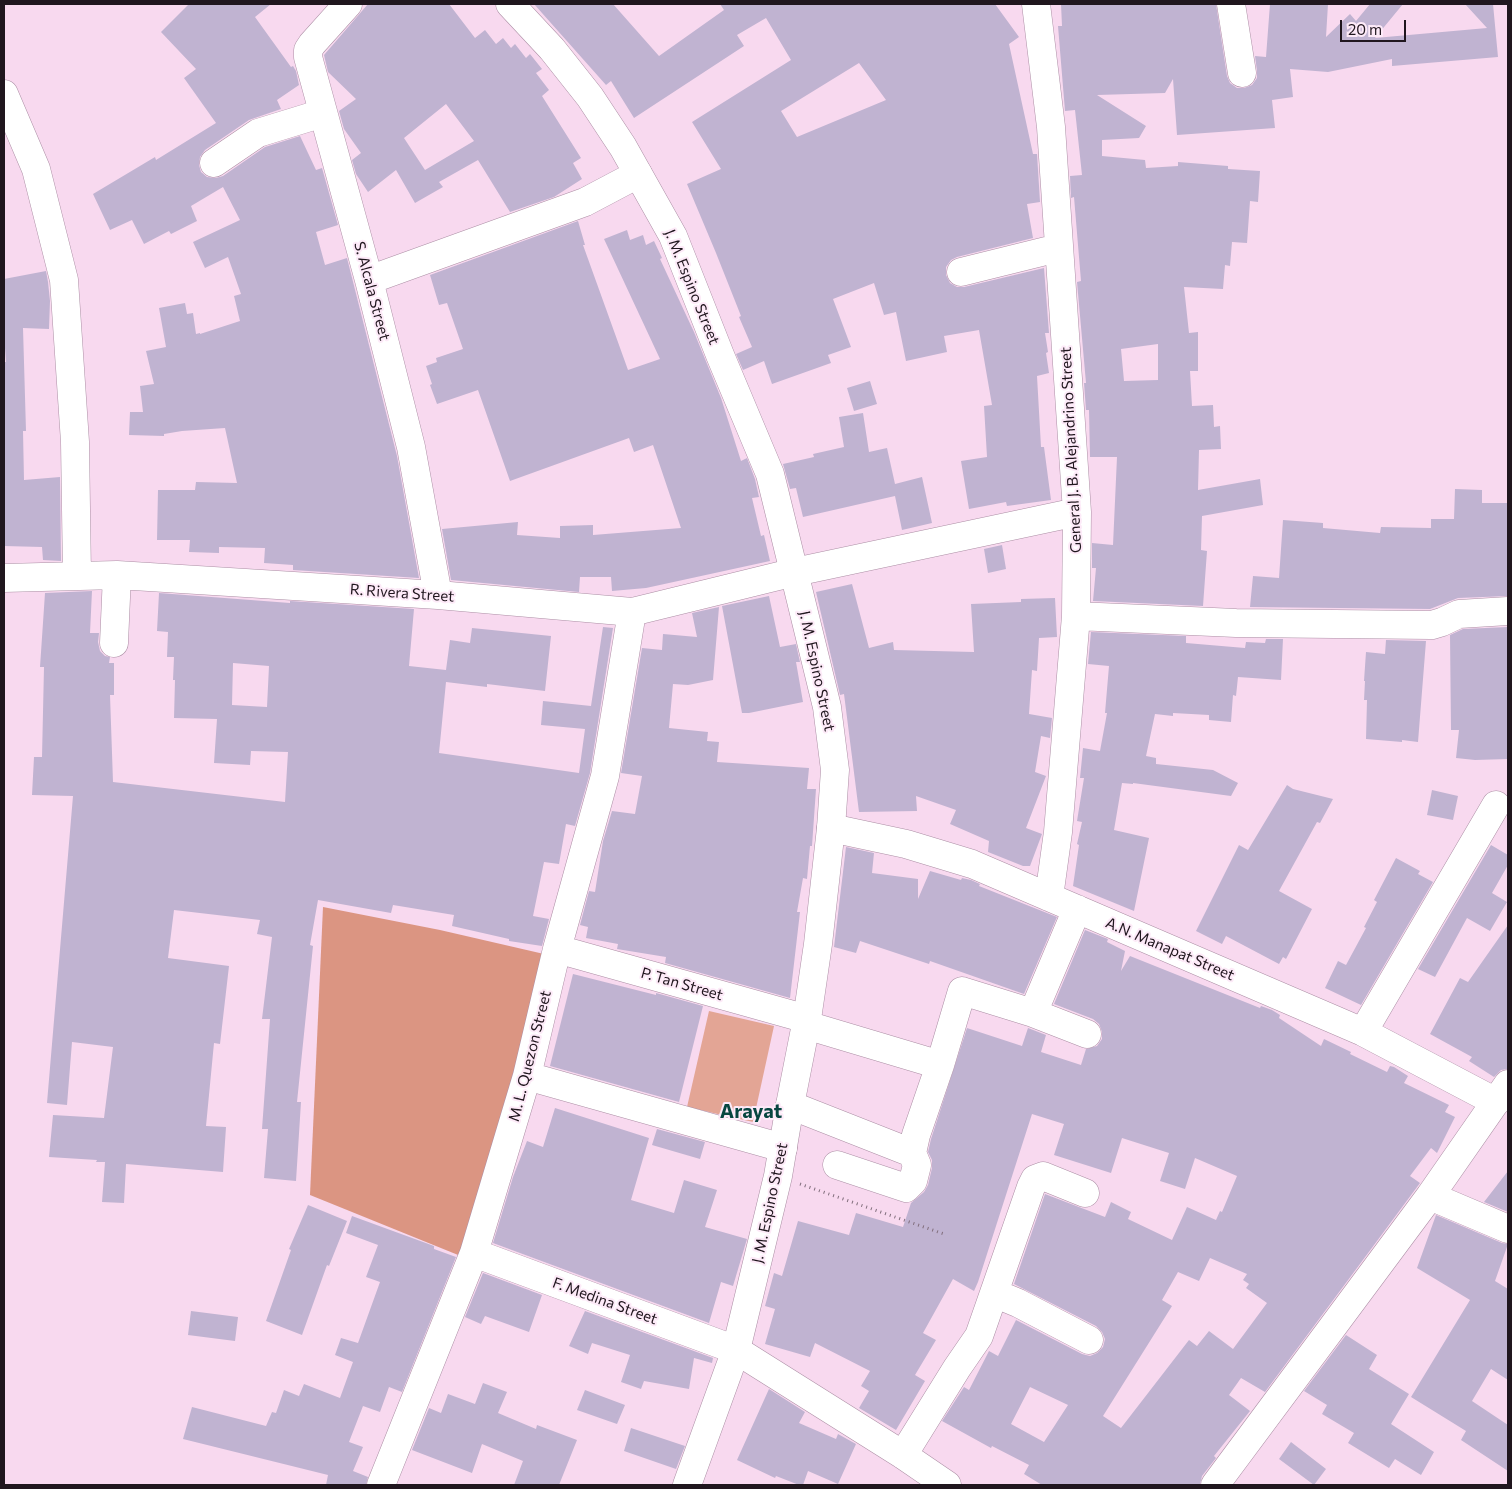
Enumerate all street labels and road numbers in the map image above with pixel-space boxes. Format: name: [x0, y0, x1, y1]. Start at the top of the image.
street label: J. M. Espino Street: [661, 227, 723, 347]
street label: S. Alcala Street: [350, 240, 394, 342]
street label: General J. B. Alejandrino Street: [1057, 347, 1085, 553]
street label: R. Rivera Street: [349, 580, 455, 606]
street label: J. M. Espino Street: [795, 609, 839, 733]
street label: A.N. Manapat Street: [1103, 914, 1237, 984]
street label: P. Tan Street: [639, 964, 725, 1004]
street label: M. L. Quezon Street: [505, 989, 555, 1123]
street label: J. M. Espino Street: [748, 1141, 792, 1265]
street label: F. Medina Street: [550, 1274, 660, 1328]

